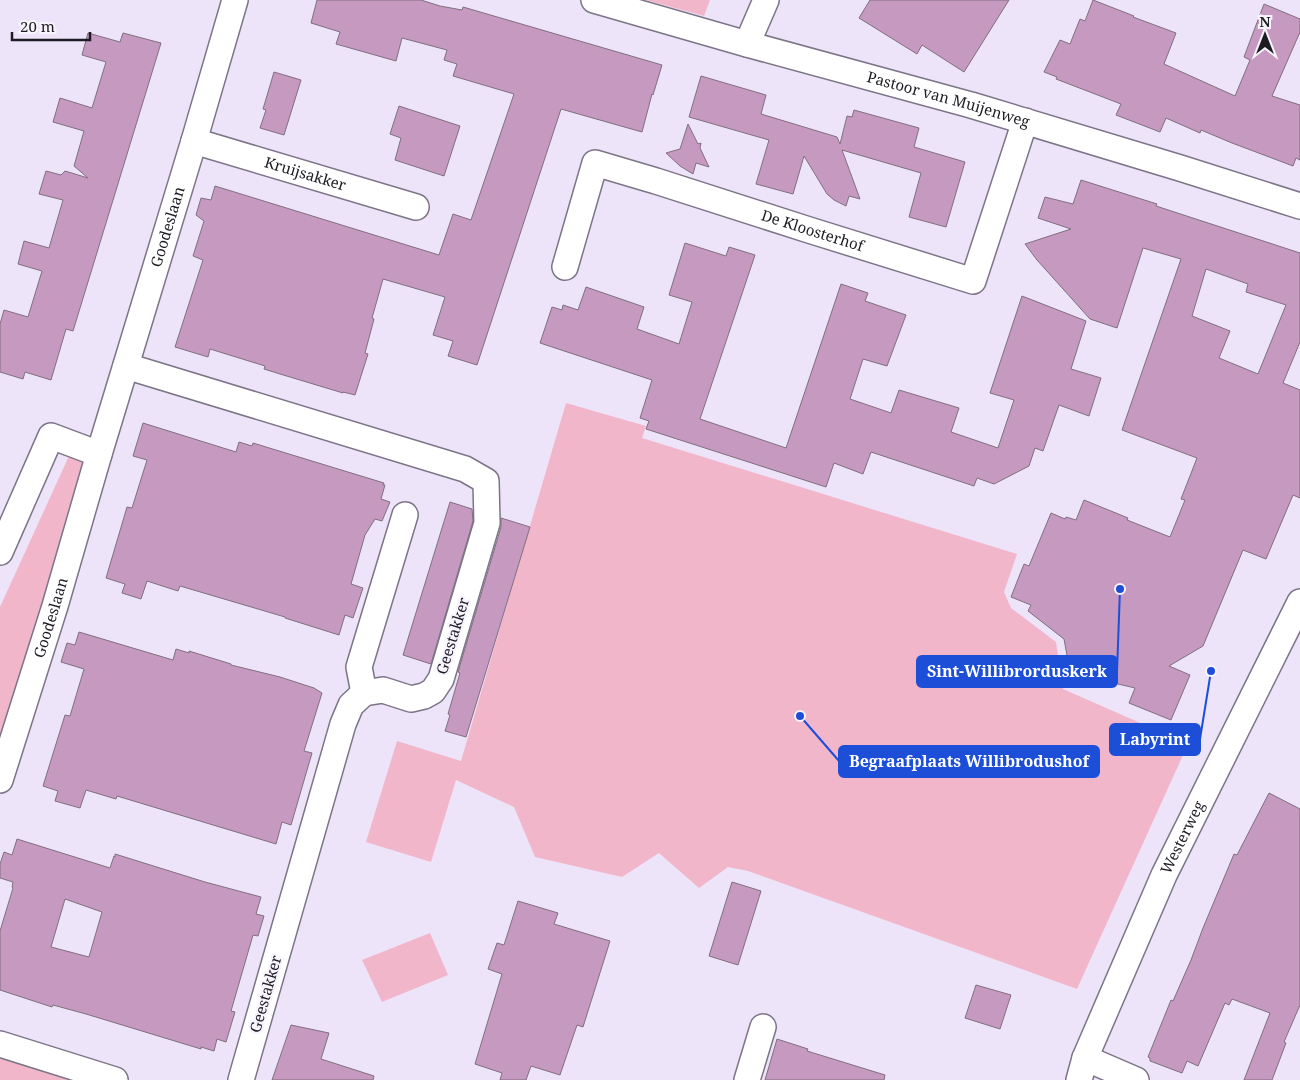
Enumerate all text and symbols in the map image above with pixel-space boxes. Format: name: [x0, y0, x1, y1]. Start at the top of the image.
scale bar: [12, 10, 90, 42]
north arrow: [1240, 10, 1290, 60]
text: N: [1259, 12, 1271, 31]
text: 20 m: [20, 16, 55, 36]
street label: Pastoor van Muijenweg: [865, 66, 1032, 131]
street label: Kruijsakker: [262, 152, 349, 195]
street label: Goodeslaan: [145, 184, 189, 269]
street label: De Kloosterhof: [759, 204, 868, 256]
street label: Goodeslaan: [28, 575, 72, 660]
street label: Geestakker: [431, 595, 473, 677]
callout: Sint-Willibrorduskerk: [917, 656, 1117, 687]
text: Sint-Willibrorduskerk: [927, 660, 1108, 682]
callout: Labyrint: [1110, 724, 1200, 755]
text: Labyrint: [1120, 728, 1191, 750]
callout: Begraafplaats Willibrodushof: [839, 746, 1099, 777]
text: Begraafplaats Willibrodushof: [849, 750, 1091, 772]
street label: Westerweg: [1155, 797, 1208, 877]
street label: Geestakker: [244, 953, 286, 1035]

